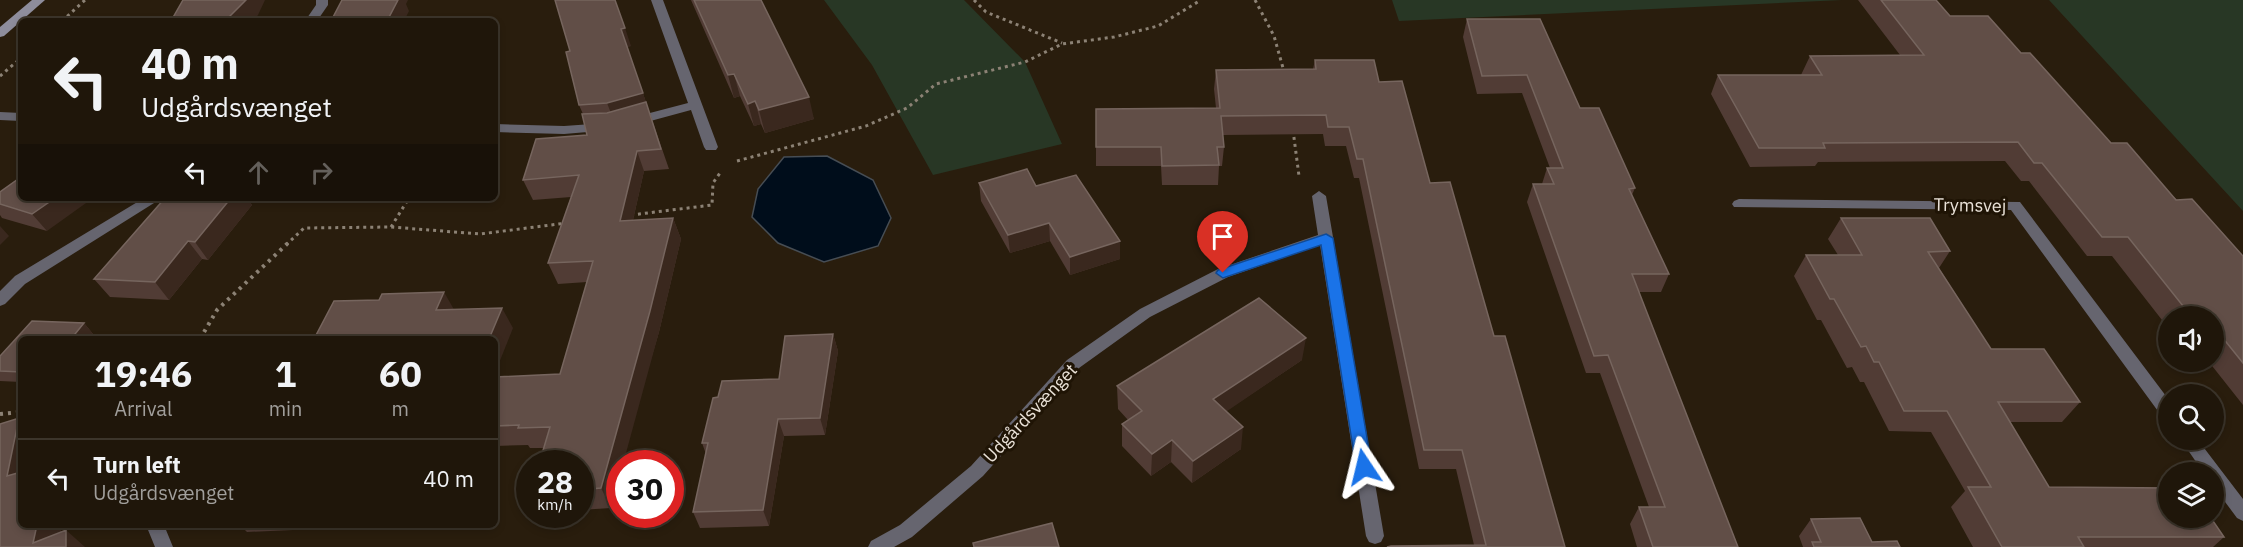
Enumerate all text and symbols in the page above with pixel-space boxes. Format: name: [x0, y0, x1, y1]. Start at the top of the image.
text: 40 m: [141, 36, 239, 91]
icon: left: [42, 42, 120, 120]
text: Udgårdsvænget: [141, 89, 332, 124]
icon: left: [179, 156, 212, 189]
icon: ahead: [242, 156, 275, 189]
icon: right: [305, 156, 338, 189]
street label: Trymsvej: [1934, 193, 2006, 217]
pin: [1197, 211, 1248, 273]
icon: arrive: [1206, 220, 1239, 253]
map controls: [2158, 306, 2224, 528]
button: sound: [2158, 306, 2224, 372]
text: 19:46: [94, 350, 192, 397]
text: 1: [275, 350, 296, 397]
text: 60: [379, 350, 422, 397]
street label: Udgårdsvænget: [978, 359, 1082, 467]
button: search: [2158, 384, 2224, 450]
text: Arrival: [114, 395, 172, 422]
text: min: [269, 395, 302, 422]
text: m: [391, 395, 409, 422]
position arrow: [1332, 435, 1396, 499]
text: Turn left: [93, 450, 181, 479]
speed limit sign: 30: [606, 450, 684, 528]
icon: left: [42, 462, 75, 495]
text: 28: [537, 462, 573, 501]
button: layers: [2158, 462, 2224, 528]
text: 40 m: [423, 464, 474, 493]
text: Udgårdsvænget: [93, 479, 234, 506]
text: km/h: [537, 495, 573, 514]

